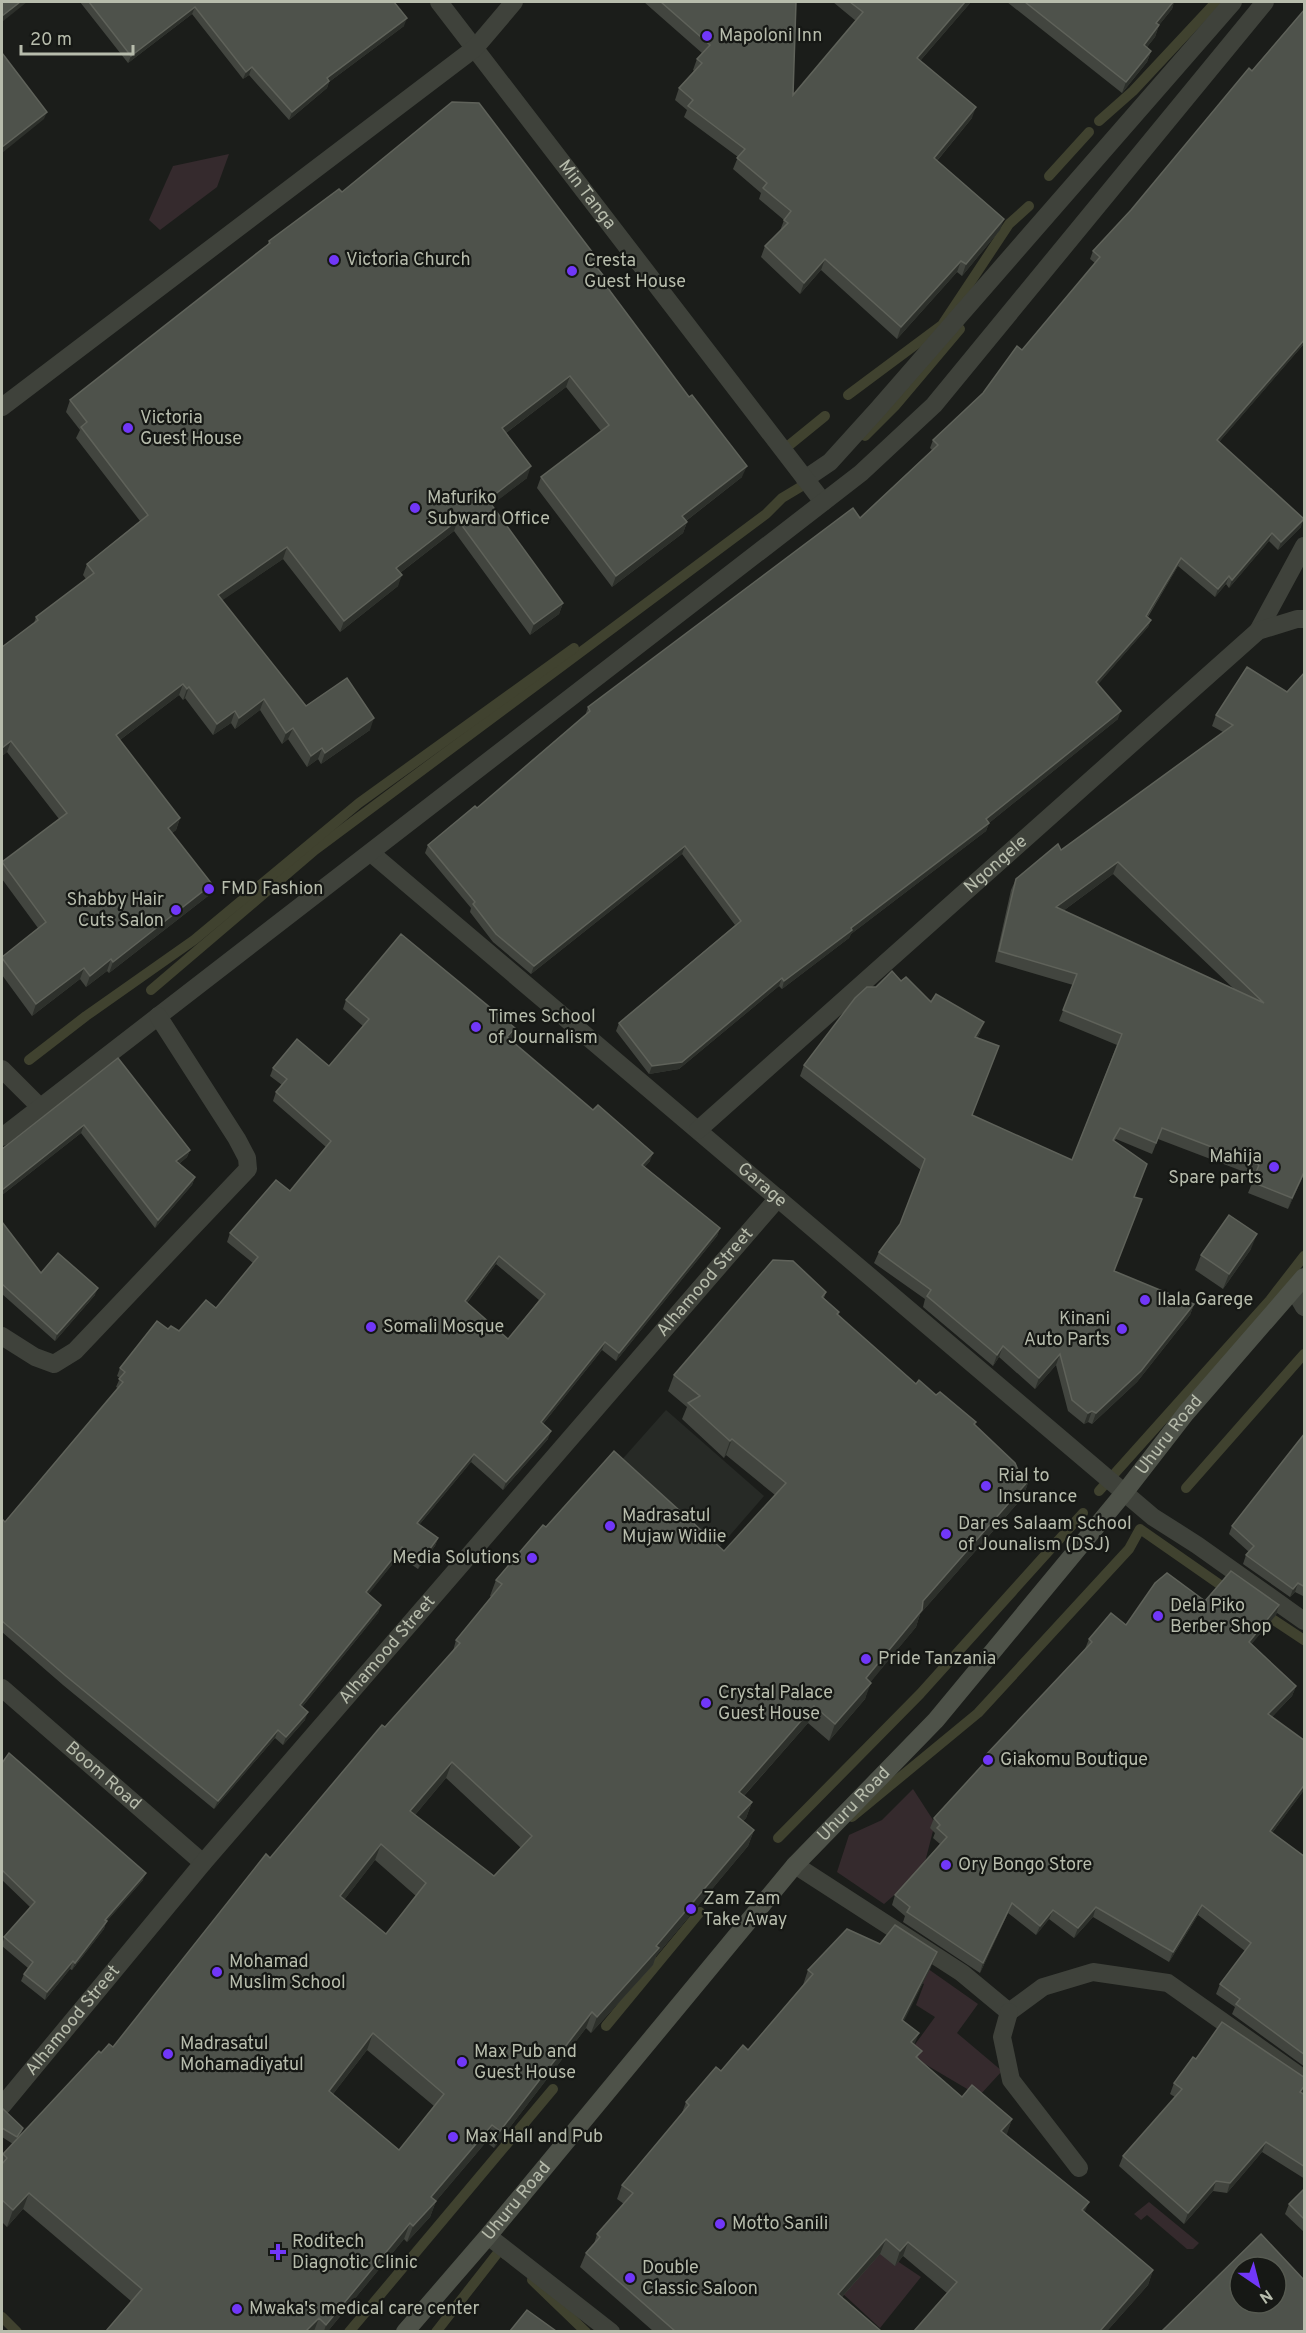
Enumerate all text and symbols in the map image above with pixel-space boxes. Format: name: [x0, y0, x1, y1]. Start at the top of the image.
scale bar: [21, 18, 134, 56]
place label: Mapoloni Inn: [719, 25, 822, 48]
text: 20 m: [30, 29, 72, 52]
marker: Mapoloni Inn: [700, 29, 714, 43]
street label: Min Tanga: [553, 155, 621, 234]
place label: Victoria Church: [346, 249, 471, 272]
place label: Cresta Guest House: [584, 250, 686, 294]
marker: Victoria Church: [327, 253, 341, 267]
marker: Cresta Guest House: [565, 264, 579, 278]
place label: Victoria Guest House: [140, 407, 242, 451]
marker: Victoria Guest House: [121, 421, 135, 435]
place label: Mafuriko Subward Office: [427, 487, 550, 531]
marker: Mafuriko Subward Office: [408, 501, 422, 515]
street label: Ngongele: [959, 830, 1032, 899]
place label: FMD Fashion: [221, 878, 323, 901]
marker: FMD Fashion: [202, 882, 216, 896]
place label: Shabby Hair Cuts Salon: [67, 889, 164, 933]
marker: Shabby Hair Cuts Salon: [169, 903, 183, 917]
place label: Times School of Journalism: [488, 1006, 598, 1050]
marker: Times School of Journalism: [469, 1020, 483, 1034]
place label: Mahija Spare parts: [1168, 1146, 1262, 1190]
street label: Garage: [732, 1157, 792, 1213]
marker: Mahija Spare parts: [1267, 1160, 1281, 1174]
street label: Alhamood Street: [652, 1223, 759, 1342]
place label: Ilala Garege: [1157, 1289, 1253, 1312]
marker: Ilala Garege: [1138, 1293, 1152, 1307]
place label: Kinani Auto Parts: [1024, 1308, 1110, 1352]
place label: Somali Mosque: [383, 1316, 504, 1339]
marker: Somali Mosque: [364, 1320, 378, 1334]
marker: Kinani Auto Parts: [1115, 1322, 1129, 1336]
street label: Uhuru Road: [1131, 1390, 1208, 1480]
place label: Rial to Insurance: [998, 1465, 1077, 1509]
marker: Rial to Insurance: [979, 1479, 993, 1493]
place label: Madrasatul Mujaw Widiie: [622, 1505, 726, 1549]
place label: Dar es Salaam School of Jounalism (DSJ): [958, 1513, 1132, 1557]
marker: Madrasatul Mujaw Widiie: [603, 1519, 617, 1533]
marker: Dar es Salaam School of Jounalism (DSJ): [939, 1527, 953, 1541]
place label: Media Solutions: [392, 1547, 520, 1570]
marker: Media Solutions: [525, 1551, 539, 1565]
street label: Alhamood Street: [334, 1591, 441, 1709]
place label: Dela Piko Berber Shop: [1170, 1595, 1272, 1639]
marker: Dela Piko Berber Shop: [1151, 1609, 1165, 1623]
place label: Pride Tanzania: [878, 1648, 996, 1671]
marker: Pride Tanzania: [859, 1652, 873, 1666]
place label: Crystal Palace Guest House: [718, 1682, 833, 1726]
marker: Crystal Palace Guest House: [699, 1696, 713, 1710]
street label: Boom Road: [60, 1737, 146, 1815]
place label: Giakomu Boutique: [1000, 1749, 1148, 1772]
marker: Giakomu Boutique: [981, 1753, 995, 1767]
street label: Uhuru Road: [812, 1762, 896, 1847]
place label: Ory Bongo Store: [958, 1854, 1092, 1877]
marker: Ory Bongo Store: [939, 1858, 953, 1872]
place label: Zam Zam Take Away: [703, 1888, 787, 1932]
marker: Zam Zam Take Away: [684, 1902, 698, 1916]
place label: Mohamad Muslim School: [229, 1951, 346, 1995]
street label: Alhamood Street: [20, 1960, 125, 2081]
marker: Mohamad Muslim School: [210, 1965, 224, 1979]
place label: Madrasatul Mohamadiyatul: [180, 2033, 304, 2077]
place label: Max Pub and Guest House: [474, 2041, 577, 2085]
marker: Madrasatul Mohamadiyatul: [161, 2047, 175, 2061]
marker: Max Pub and Guest House: [455, 2055, 469, 2069]
place label: Max Hall and Pub: [465, 2126, 603, 2149]
marker: Max Hall and Pub: [446, 2130, 460, 2144]
street label: Uhuru Road: [477, 2157, 556, 2245]
place label: Motto Sanili: [732, 2213, 828, 2236]
marker: Motto Sanili: [713, 2217, 727, 2231]
place label: Roditech Diagnotic Clinic: [292, 2231, 418, 2275]
marker: Roditech Diagnotic Clinic: [269, 2243, 287, 2261]
north arrow: [1228, 2255, 1288, 2315]
place label: Double Classic Saloon: [642, 2257, 758, 2301]
marker: Double Classic Saloon: [623, 2271, 637, 2285]
text: N: [1255, 2284, 1276, 2307]
place label: Mwaka's medical care center: [249, 2298, 480, 2321]
marker: Mwaka's medical care center: [230, 2302, 244, 2316]

